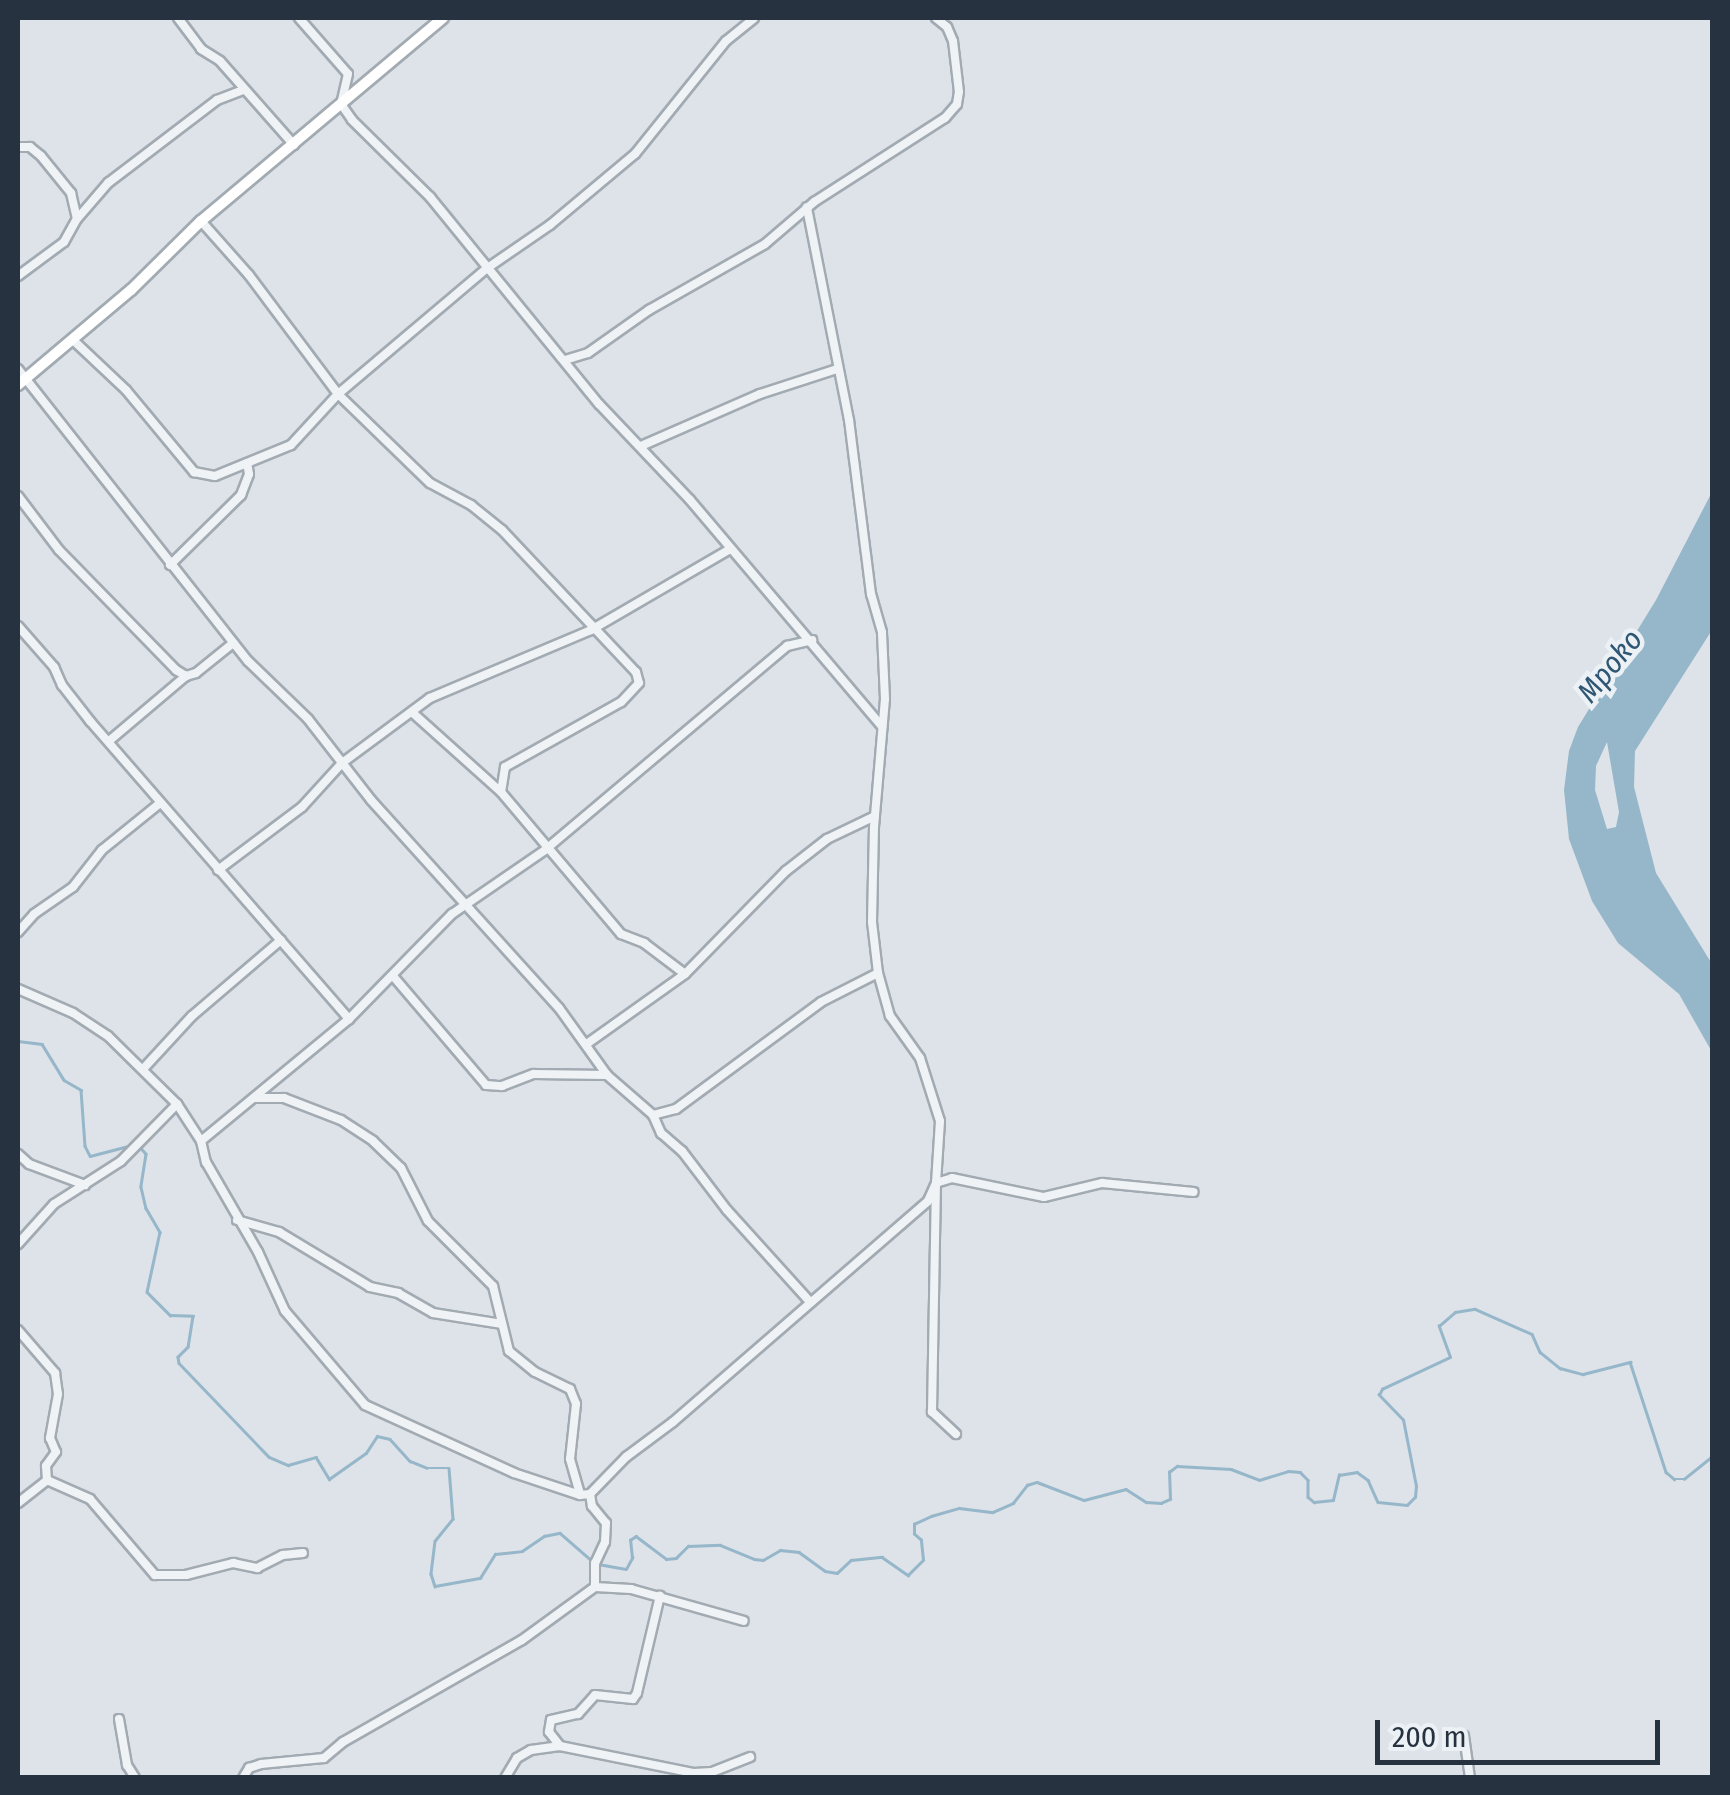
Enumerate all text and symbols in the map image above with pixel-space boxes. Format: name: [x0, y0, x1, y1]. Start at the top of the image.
water label: Mpoko: [1570, 622, 1650, 710]
scale bar: [1380, 1700, 1665, 1762]
text: 200 m: [1392, 1719, 1467, 1755]

